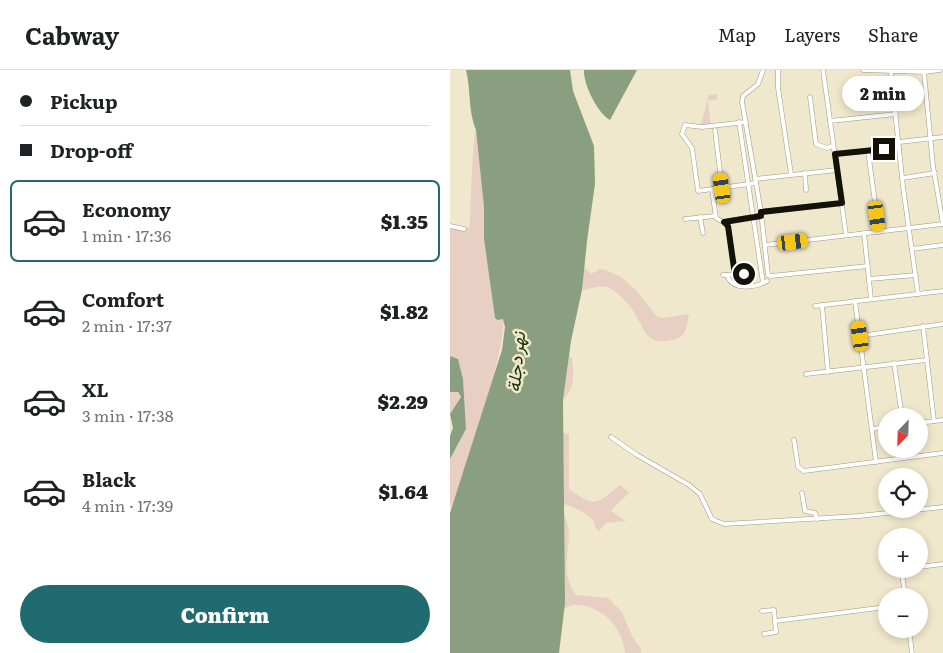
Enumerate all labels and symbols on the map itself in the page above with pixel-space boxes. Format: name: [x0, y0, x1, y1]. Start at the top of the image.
callout: 2 min: [843, 77, 925, 112]
route end: [873, 138, 895, 160]
car: [712, 172, 731, 204]
car: [867, 200, 886, 232]
car: [777, 233, 808, 251]
route start: [733, 263, 755, 285]
car: [850, 320, 869, 352]
water label: نهر دجلة: [499, 330, 531, 393]
north arrow: [878, 408, 928, 458]

